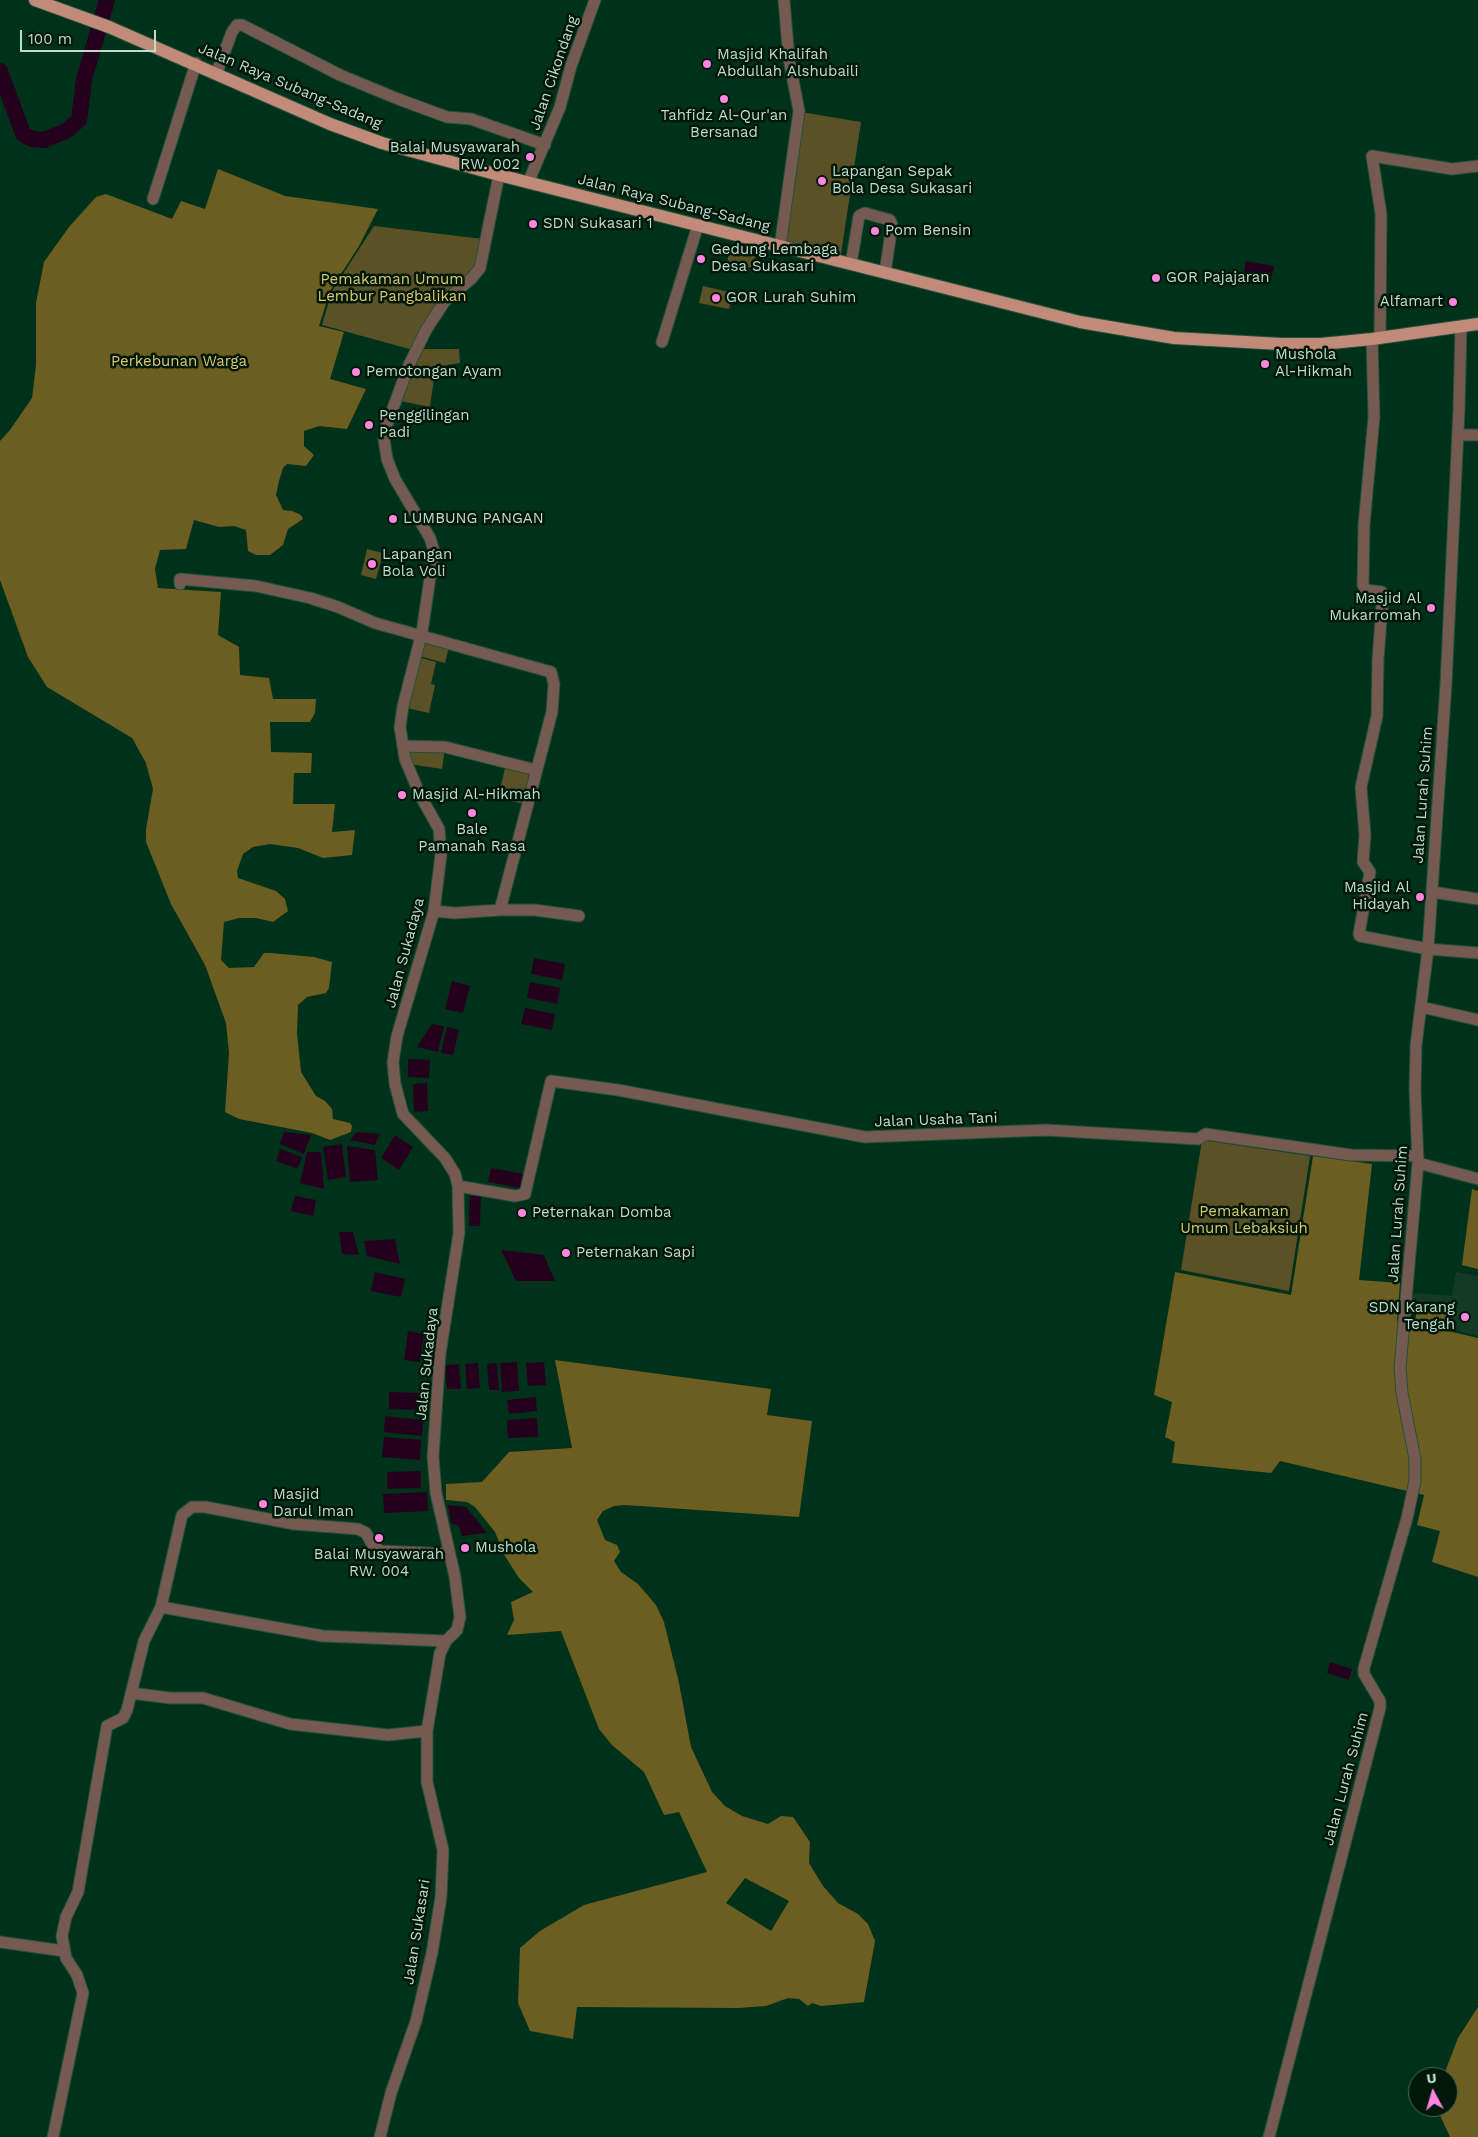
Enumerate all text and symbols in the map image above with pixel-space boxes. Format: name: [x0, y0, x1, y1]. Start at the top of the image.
street label: Jalan Cikondang: [526, 13, 582, 133]
scale bar: [22, 20, 159, 52]
text: 100 m: [28, 30, 72, 48]
street label: Jalan Raya Subang-Sadang: [195, 39, 385, 133]
place label: Masjid Khalifah Abdullah Alshubaili: [717, 46, 858, 81]
marker: Masjid Khalifah Abdullah Alshubaili: [701, 58, 713, 70]
marker: Tahfidz Al-Qur'an Bersanad: [718, 93, 730, 105]
place label: Tahfidz Al-Qur'an Bersanad: [661, 107, 787, 142]
place label: Balai Musyawarah RW. 002: [390, 139, 520, 174]
marker: Balai Musyawarah RW. 002: [524, 151, 536, 163]
place label: Lapangan Sepak Bola Desa Sukasari: [832, 163, 972, 198]
street label: Jalan Raya Subang-Sadang: [576, 170, 772, 236]
marker: Lapangan Sepak Bola Desa Sukasari: [816, 175, 828, 187]
place label: SDN Sukasari 1: [543, 215, 653, 233]
marker: SDN Sukasari 1: [527, 218, 539, 230]
place label: Pom Bensin: [885, 222, 971, 240]
marker: Pom Bensin: [869, 225, 881, 237]
place label: Gedung Lembaga Desa Sukasari: [711, 241, 838, 276]
marker: Gedung Lembaga Desa Sukasari: [695, 253, 707, 265]
place label: GOR Pajajaran: [1166, 269, 1269, 287]
park label: Pemakaman Umum Lembur Pangbalikan: [317, 271, 467, 306]
marker: GOR Pajajaran: [1150, 272, 1162, 284]
place label: GOR Lurah Suhim: [726, 289, 856, 307]
marker: GOR Lurah Suhim: [710, 292, 722, 304]
place label: Alfamart: [1380, 293, 1443, 311]
marker: Alfamart: [1447, 296, 1459, 308]
place label: Mushola Al-Hikmah: [1275, 346, 1352, 381]
park label: Perkebunan Warga: [111, 353, 247, 371]
marker: Mushola Al-Hikmah: [1259, 358, 1271, 370]
place label: Pemotongan Ayam: [366, 363, 502, 381]
marker: Pemotongan Ayam: [350, 366, 362, 378]
place label: Penggilingan Padi: [379, 407, 470, 442]
marker: Penggilingan Padi: [363, 419, 375, 431]
place label: LUMBUNG PANGAN: [403, 510, 544, 528]
marker: LUMBUNG PANGAN: [387, 513, 399, 525]
place label: Lapangan Bola Voli: [382, 546, 452, 581]
marker: Lapangan Bola Voli: [366, 558, 378, 570]
place label: Masjid Al Mukarromah: [1329, 590, 1421, 625]
marker: Masjid Al Mukarromah: [1425, 602, 1437, 614]
street label: Jalan Lurah Suhim: [1409, 726, 1437, 864]
place label: Masjid Al-Hikmah: [412, 786, 541, 804]
marker: Masjid Al-Hikmah: [396, 789, 408, 801]
marker: Bale Pamanah Rasa: [466, 807, 478, 819]
place label: Bale Pamanah Rasa: [418, 821, 526, 856]
place label: Masjid Al Hidayah: [1344, 879, 1410, 914]
marker: Masjid Al Hidayah: [1414, 891, 1426, 903]
street label: Jalan Sukadaya: [382, 896, 428, 1010]
street label: Jalan Usaha Tani: [874, 1109, 998, 1131]
street label: Jalan Lurah Suhim: [1384, 1145, 1412, 1283]
park label: Pemakaman Umum Lebaksiuh: [1180, 1203, 1308, 1238]
place label: Peternakan Domba: [532, 1204, 672, 1222]
marker: Peternakan Domba: [516, 1207, 528, 1219]
place label: Peternakan Sapi: [576, 1244, 695, 1262]
marker: Peternakan Sapi: [560, 1247, 572, 1259]
place label: SDN Karang Tengah: [1369, 1299, 1455, 1334]
street label: Jalan Sukadaya: [412, 1307, 442, 1421]
marker: SDN Karang Tengah: [1459, 1311, 1471, 1323]
place label: Masjid Darul Iman: [273, 1486, 354, 1521]
marker: Masjid Darul Iman: [257, 1498, 269, 1510]
marker: Balai Musyawarah RW. 004: [373, 1532, 385, 1544]
place label: Mushola: [475, 1539, 536, 1557]
marker: Mushola: [459, 1542, 471, 1554]
place label: Balai Musyawarah RW. 004: [314, 1546, 444, 1581]
street label: Jalan Lurah Suhim: [1320, 1710, 1372, 1848]
street label: Jalan Sukasari: [400, 1878, 434, 1986]
north arrow: [1408, 2067, 1458, 2117]
text: U: [1426, 2070, 1437, 2087]

